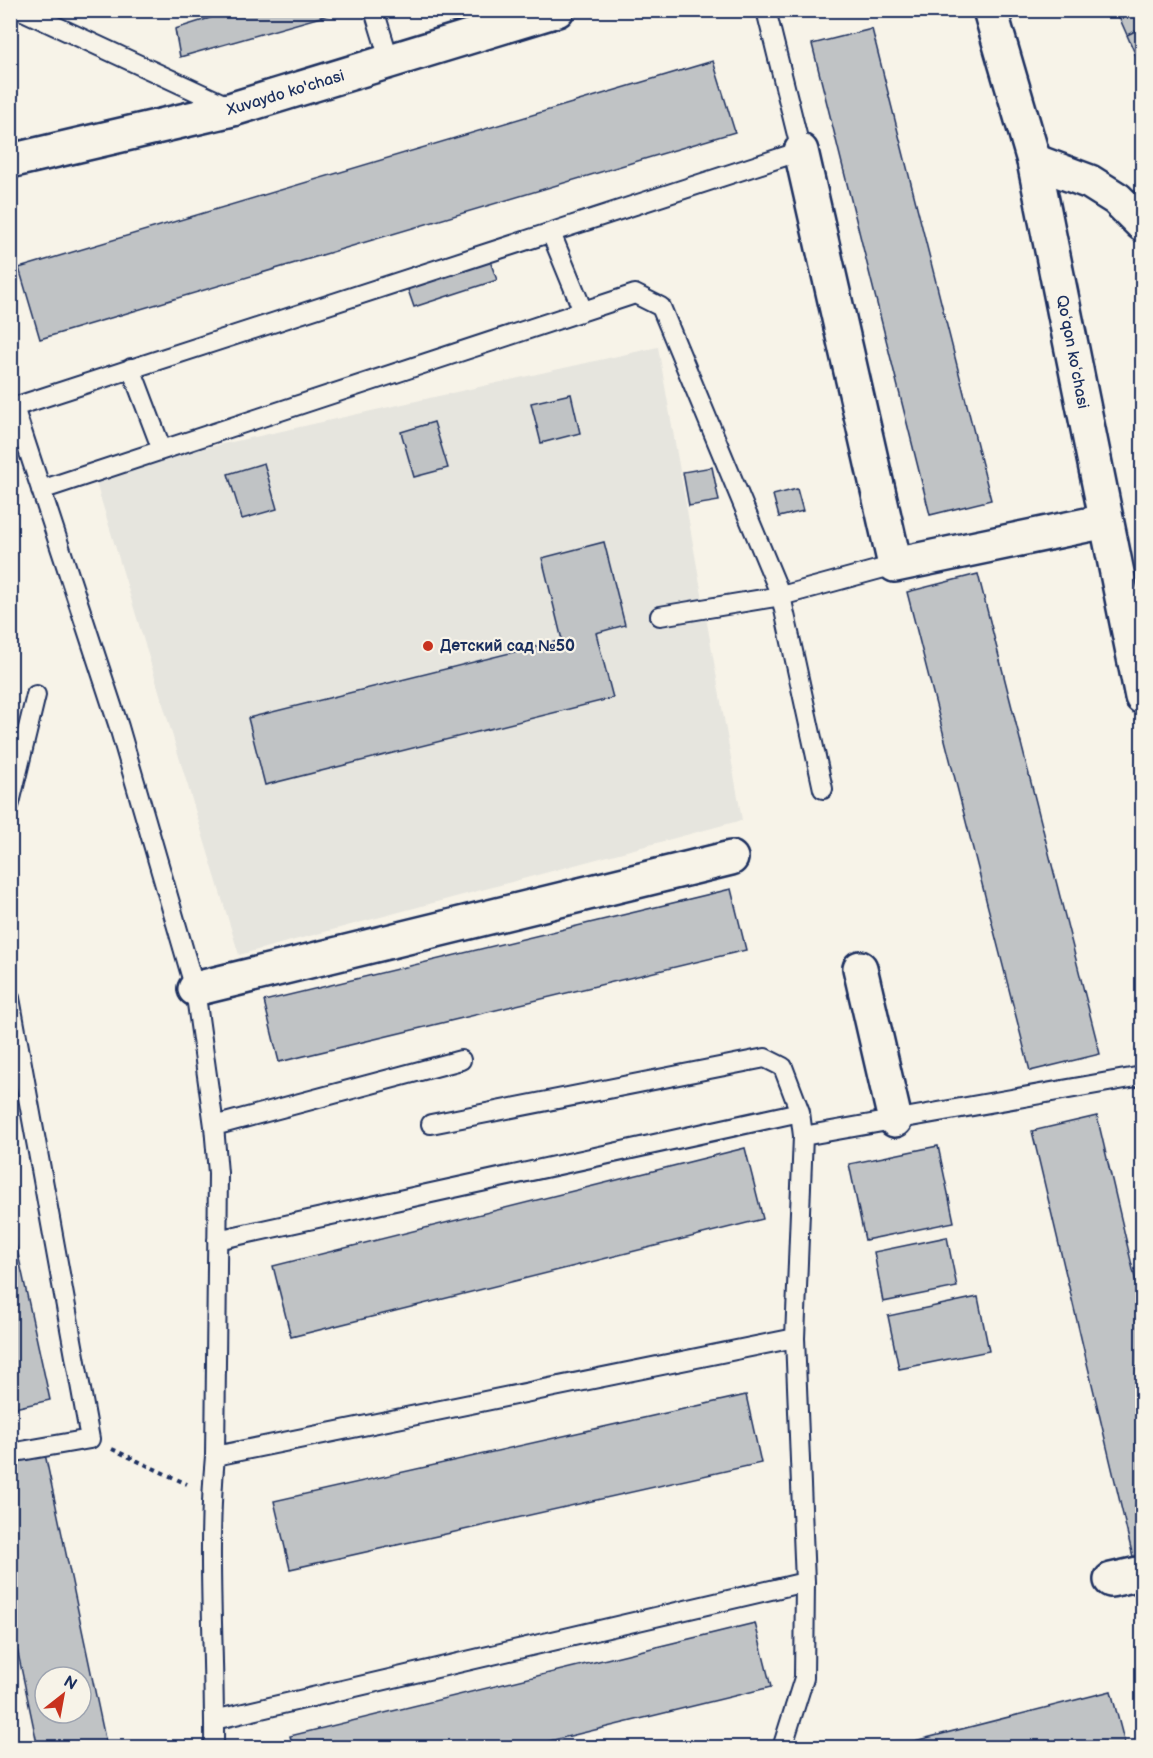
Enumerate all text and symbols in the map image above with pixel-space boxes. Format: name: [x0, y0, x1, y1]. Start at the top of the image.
street label: Xuvaydo ko'chasi: [224, 66, 347, 120]
street label: Qoʻqon koʻchasi: [1052, 294, 1092, 410]
place label: Детский сад №50: [440, 637, 575, 656]
marker: Детский сад №50: [421, 639, 435, 653]
north arrow: [33, 1665, 93, 1725]
text: N: [60, 1672, 80, 1695]

